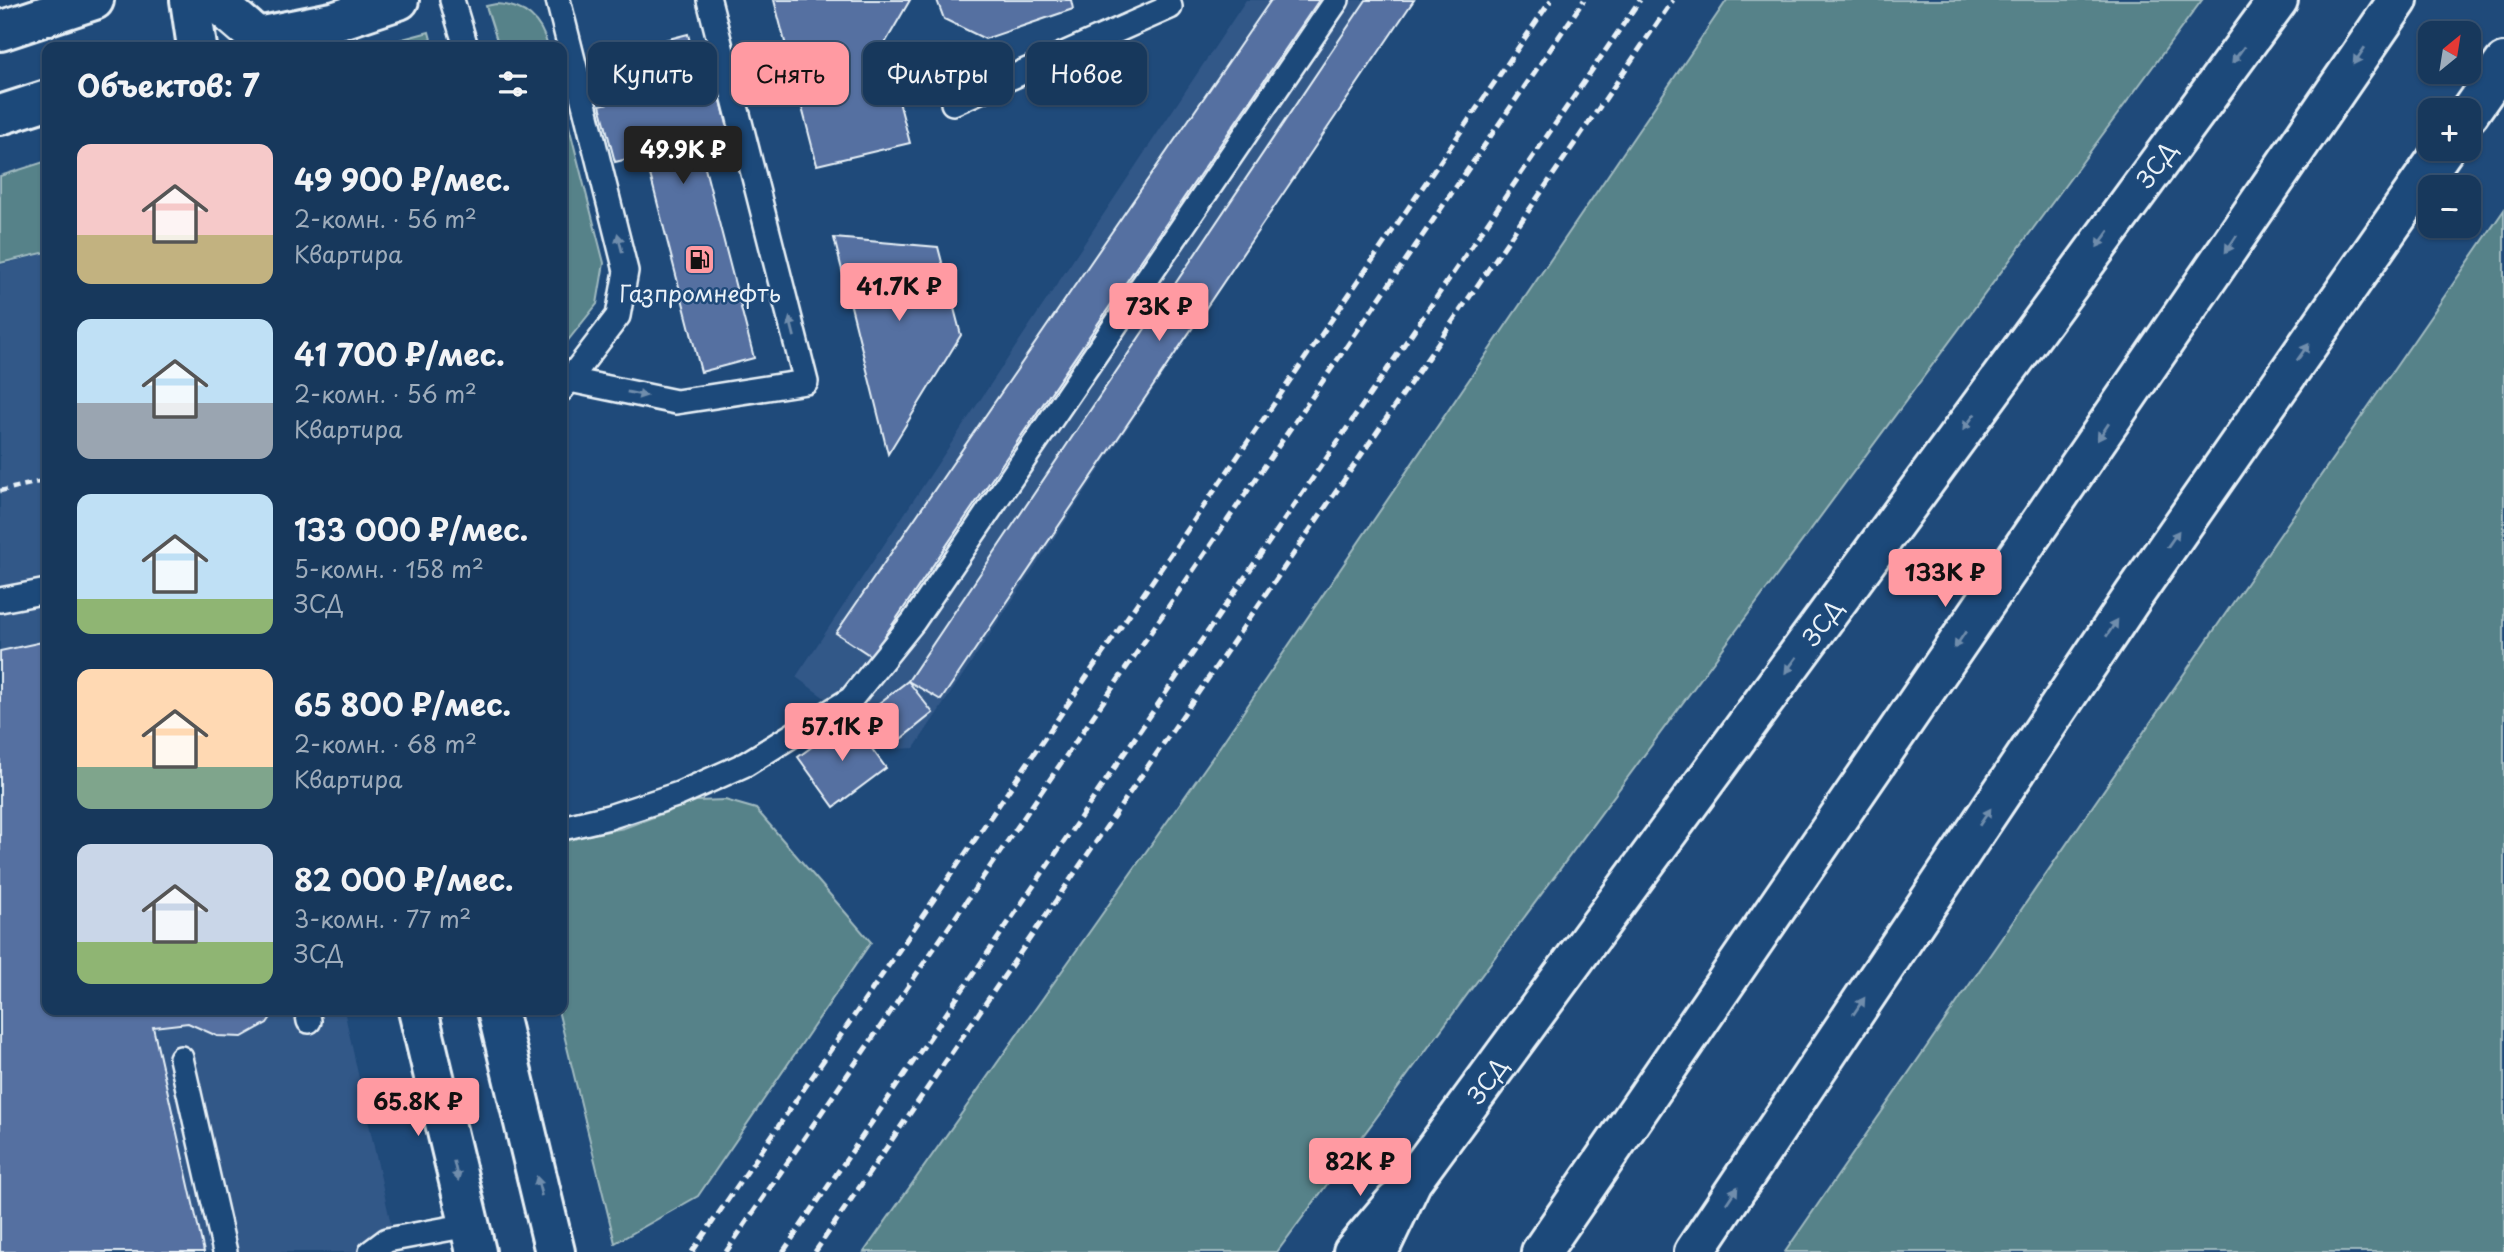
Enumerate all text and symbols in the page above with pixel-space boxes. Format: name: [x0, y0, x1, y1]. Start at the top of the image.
north arrow: [2418, 21, 2482, 84]
map controls: [2418, 21, 2481, 238]
chip: Купить: [588, 42, 717, 105]
chip: Снять: [731, 42, 849, 105]
chip: Фильтры: [863, 42, 1013, 105]
chip: Новое: [1027, 42, 1147, 105]
one-way arrow: [2231, 46, 2245, 64]
one-way arrow: [2352, 47, 2366, 65]
text: Объектов: 7: [77, 62, 260, 107]
icon: filters: [494, 65, 532, 103]
button: +: [2418, 98, 2481, 161]
pin: 49.9K ₽: [618, 127, 748, 186]
text: 49.9K ₽: [640, 131, 726, 166]
street label: ЗСД: [2127, 134, 2185, 195]
text: 49 900 ₽/мес.: [294, 156, 511, 201]
icon: home: [133, 172, 217, 256]
button: −: [2418, 175, 2481, 238]
text: 2-комн. · 56 m²: [294, 201, 477, 236]
one-way arrow: [2097, 230, 2111, 248]
one-way arrow: [614, 232, 625, 254]
one-way arrow: [2224, 235, 2238, 253]
text: Квартира: [294, 236, 402, 271]
fuel station icon: Газпромнефть: [683, 243, 717, 277]
pin: 41.7K ₽: [834, 264, 964, 323]
text: 41.7K ₽: [856, 268, 942, 303]
place label: Газпромнефть: [619, 275, 781, 310]
pin: 73K ₽: [1110, 284, 1208, 343]
text: 73K ₽: [1125, 288, 1193, 323]
one-way arrow: [786, 316, 797, 338]
text: 41 700 ₽/мес.: [294, 331, 505, 376]
one-way arrow: [2296, 343, 2310, 361]
icon: home: [133, 347, 217, 431]
text: 2-комн. · 56 m²: [294, 376, 477, 411]
one-way arrow: [626, 388, 648, 399]
text: Квартира: [294, 411, 402, 446]
one-way arrow: [1962, 413, 1976, 431]
one-way arrow: [2096, 423, 2110, 441]
text: 133 000 ₽/мес.: [294, 506, 528, 551]
icon: home: [133, 522, 217, 606]
one-way arrow: [2166, 530, 2180, 548]
pin: 133K ₽: [1888, 550, 2002, 609]
text: 5-комн. · 158 m²: [294, 551, 484, 586]
text: 133K ₽: [1905, 554, 1985, 589]
text: ЗСД: [294, 586, 344, 621]
street label: ЗСД: [1793, 592, 1851, 653]
one-way arrow: [2105, 619, 2118, 638]
one-way arrow: [1953, 631, 1967, 649]
one-way arrow: [1785, 656, 1799, 674]
text: 65 800 ₽/мес.: [294, 681, 511, 726]
icon: home: [133, 697, 217, 781]
pin: 57.1K ₽: [777, 704, 907, 763]
text: 57.1K ₽: [801, 708, 883, 743]
text: 2-комн. · 68 m²: [294, 726, 477, 761]
text: Квартира: [294, 761, 402, 796]
one-way arrow: [1978, 808, 1991, 827]
text: 82 000 ₽/мес.: [294, 856, 514, 901]
icon: home: [133, 872, 217, 956]
text: 3-комн. · 77 m²: [294, 901, 471, 936]
text: ЗСД: [294, 936, 344, 971]
one-way arrow: [1852, 997, 1865, 1016]
street label: ЗСД: [1458, 1050, 1516, 1111]
pin: 65.8K ₽: [353, 1078, 483, 1138]
text: 65.8K ₽: [373, 1083, 463, 1118]
pin: 82K ₽: [1311, 1138, 1409, 1198]
text: 82K ₽: [1325, 1143, 1395, 1178]
one-way arrow: [451, 1161, 462, 1183]
one-way arrow: [533, 1175, 544, 1197]
one-way arrow: [1725, 1186, 1739, 1204]

